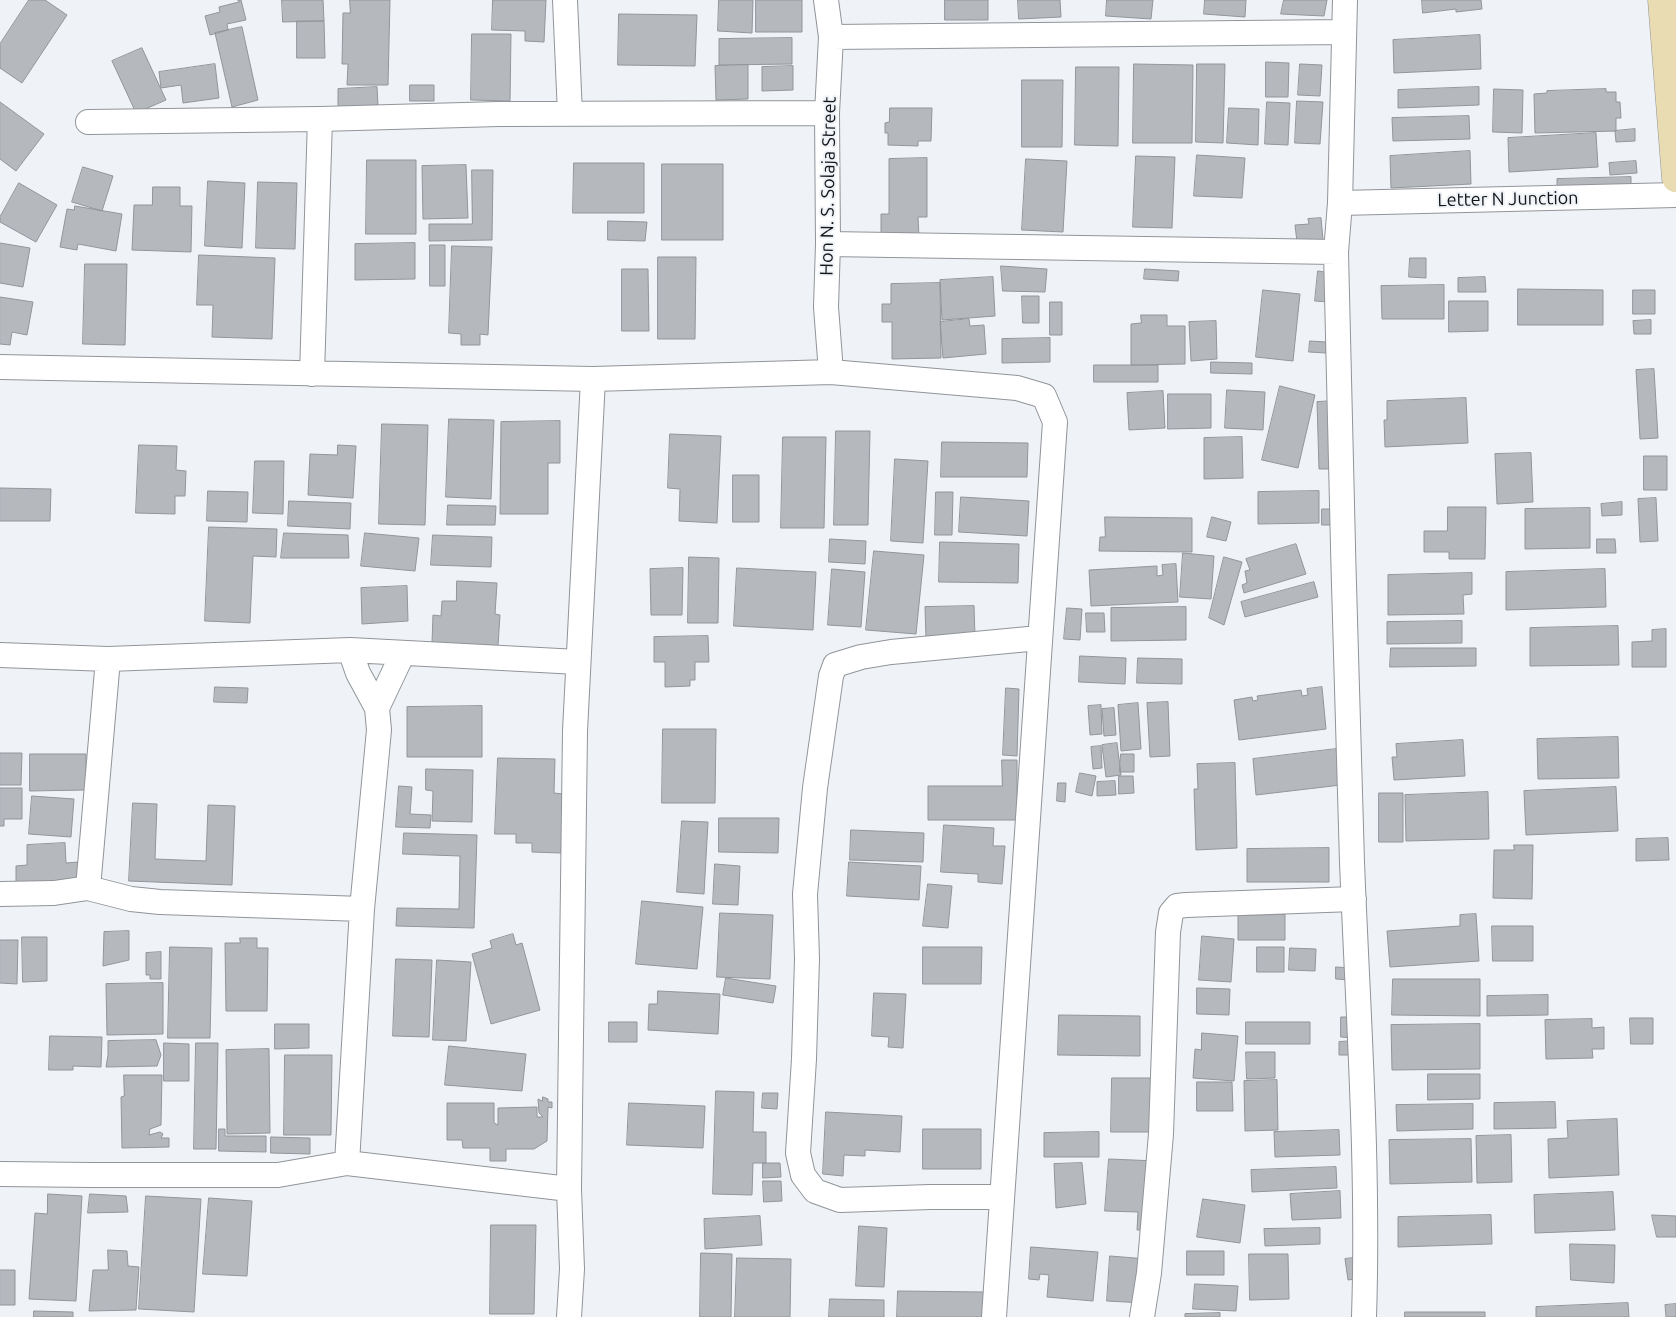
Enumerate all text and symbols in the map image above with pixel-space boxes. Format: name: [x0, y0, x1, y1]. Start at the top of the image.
street label: Hon N. S. Solaja Street: [816, 96, 840, 276]
street label: Letter N Junction: [1437, 187, 1579, 211]

